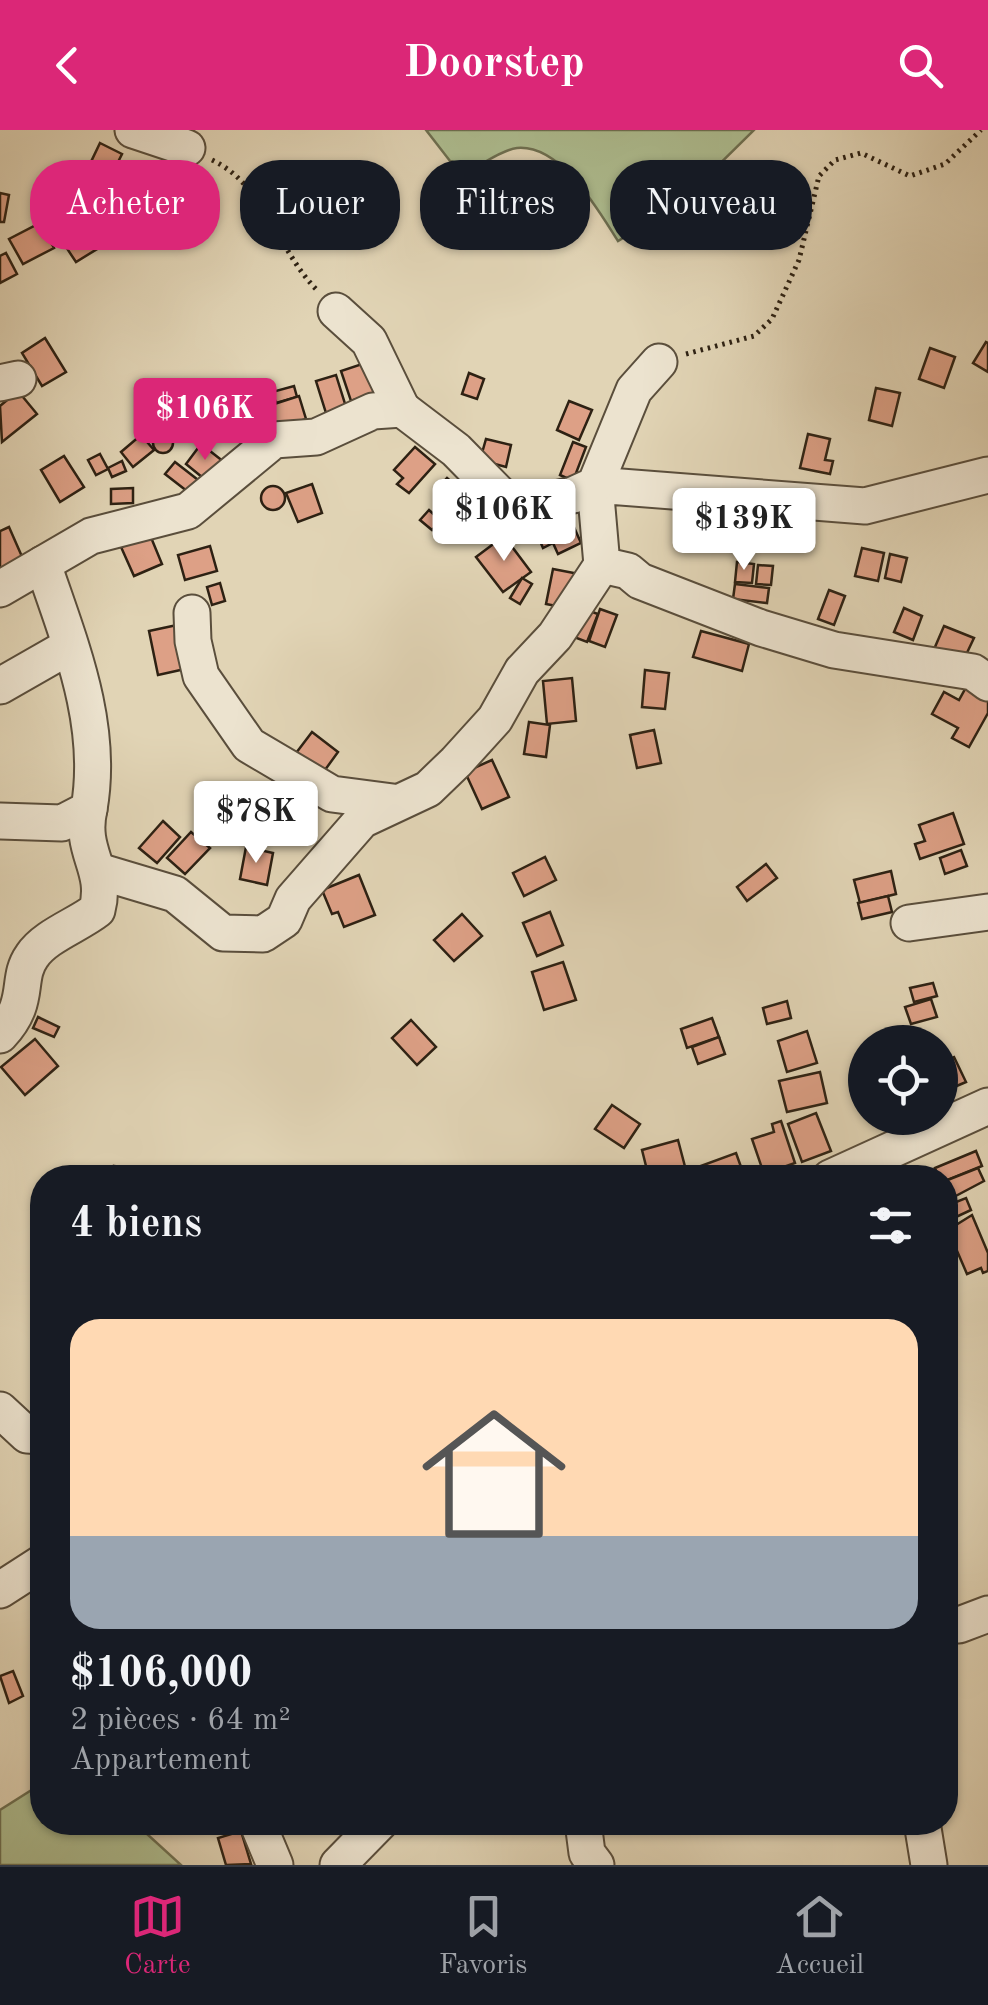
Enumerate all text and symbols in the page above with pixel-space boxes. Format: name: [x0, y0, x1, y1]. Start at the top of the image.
icon: back: [40, 38, 95, 93]
icon: search: [893, 38, 948, 93]
text: Doorstep: [403, 42, 585, 87]
chip: Acheter: [30, 160, 220, 250]
chip: Louer: [240, 160, 400, 250]
chip: Filtres: [420, 160, 590, 250]
chip: Nouveau: [610, 160, 812, 250]
pin: $106K: [135, 378, 275, 463]
text: $106K: [156, 394, 254, 426]
pin: $106K: [434, 479, 574, 564]
pin: $139K: [674, 488, 814, 573]
text: $106K: [455, 495, 553, 527]
text: $139K: [695, 504, 793, 536]
pin: $78K: [197, 781, 315, 866]
text: $78K: [216, 797, 296, 829]
map controls: [848, 1025, 958, 1135]
button: locate: [848, 1025, 958, 1135]
icon: filters: [863, 1198, 918, 1253]
text: 4 biens: [70, 1204, 202, 1246]
icon: home: [404, 1384, 584, 1564]
text: $106,000: [70, 1654, 252, 1696]
text: 2 pièces · 64 m²: [70, 1705, 291, 1737]
text: Appartement: [70, 1745, 251, 1777]
tab: Carte: [124, 1889, 191, 1984]
tab: Favoris: [439, 1889, 527, 1984]
tab: Accueil: [775, 1889, 864, 1984]

